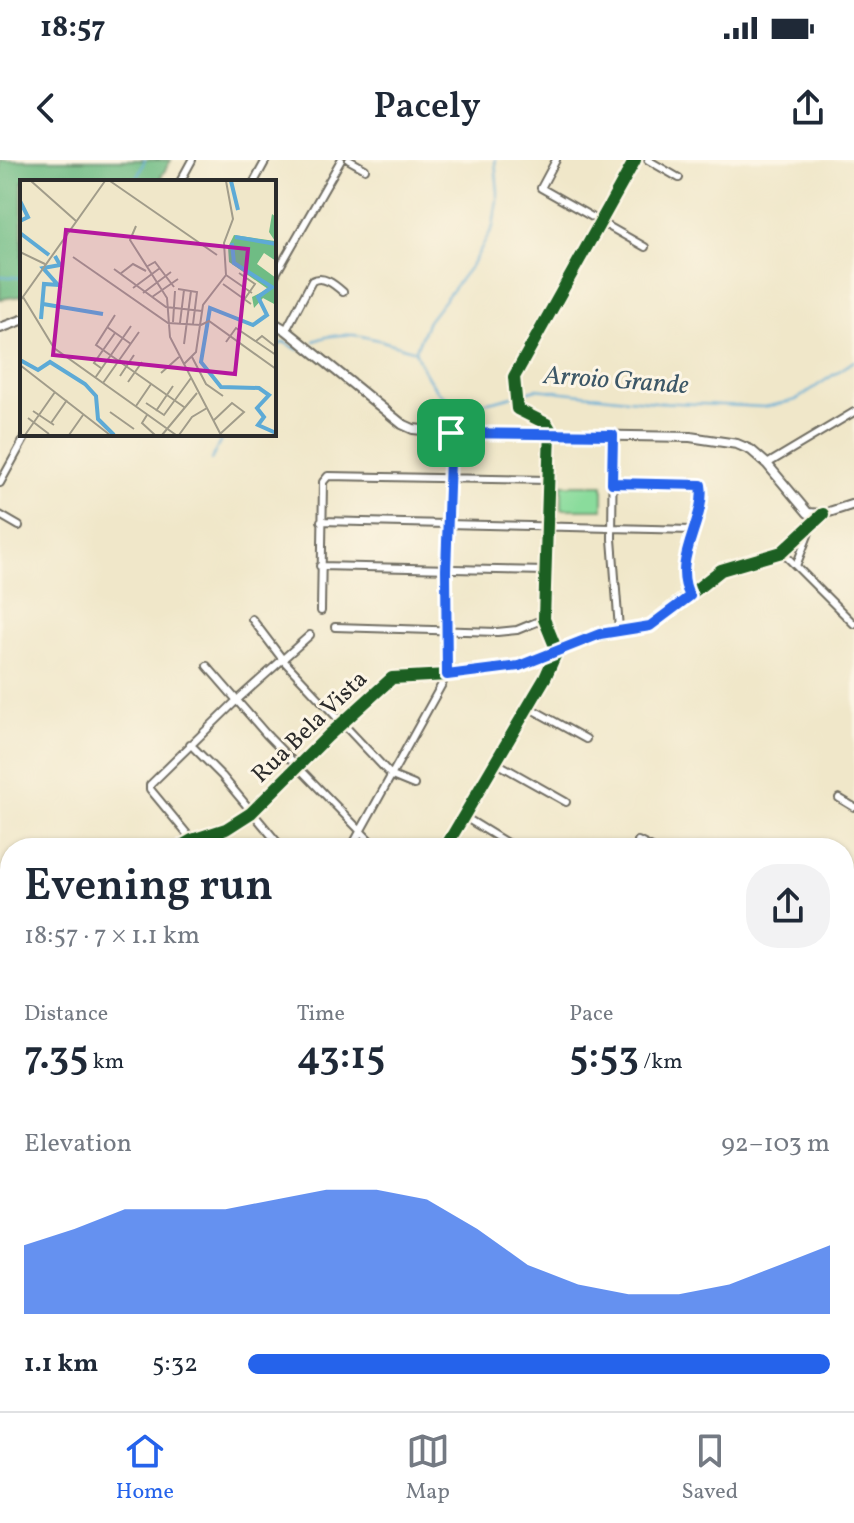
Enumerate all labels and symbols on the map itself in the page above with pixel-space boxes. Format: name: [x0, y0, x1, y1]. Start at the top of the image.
inset map: [20, 180, 276, 436]
water label: Arroio Grande: [541, 358, 690, 404]
pin: [417, 399, 485, 467]
street label: Rua Bela Vista: [245, 663, 376, 792]

